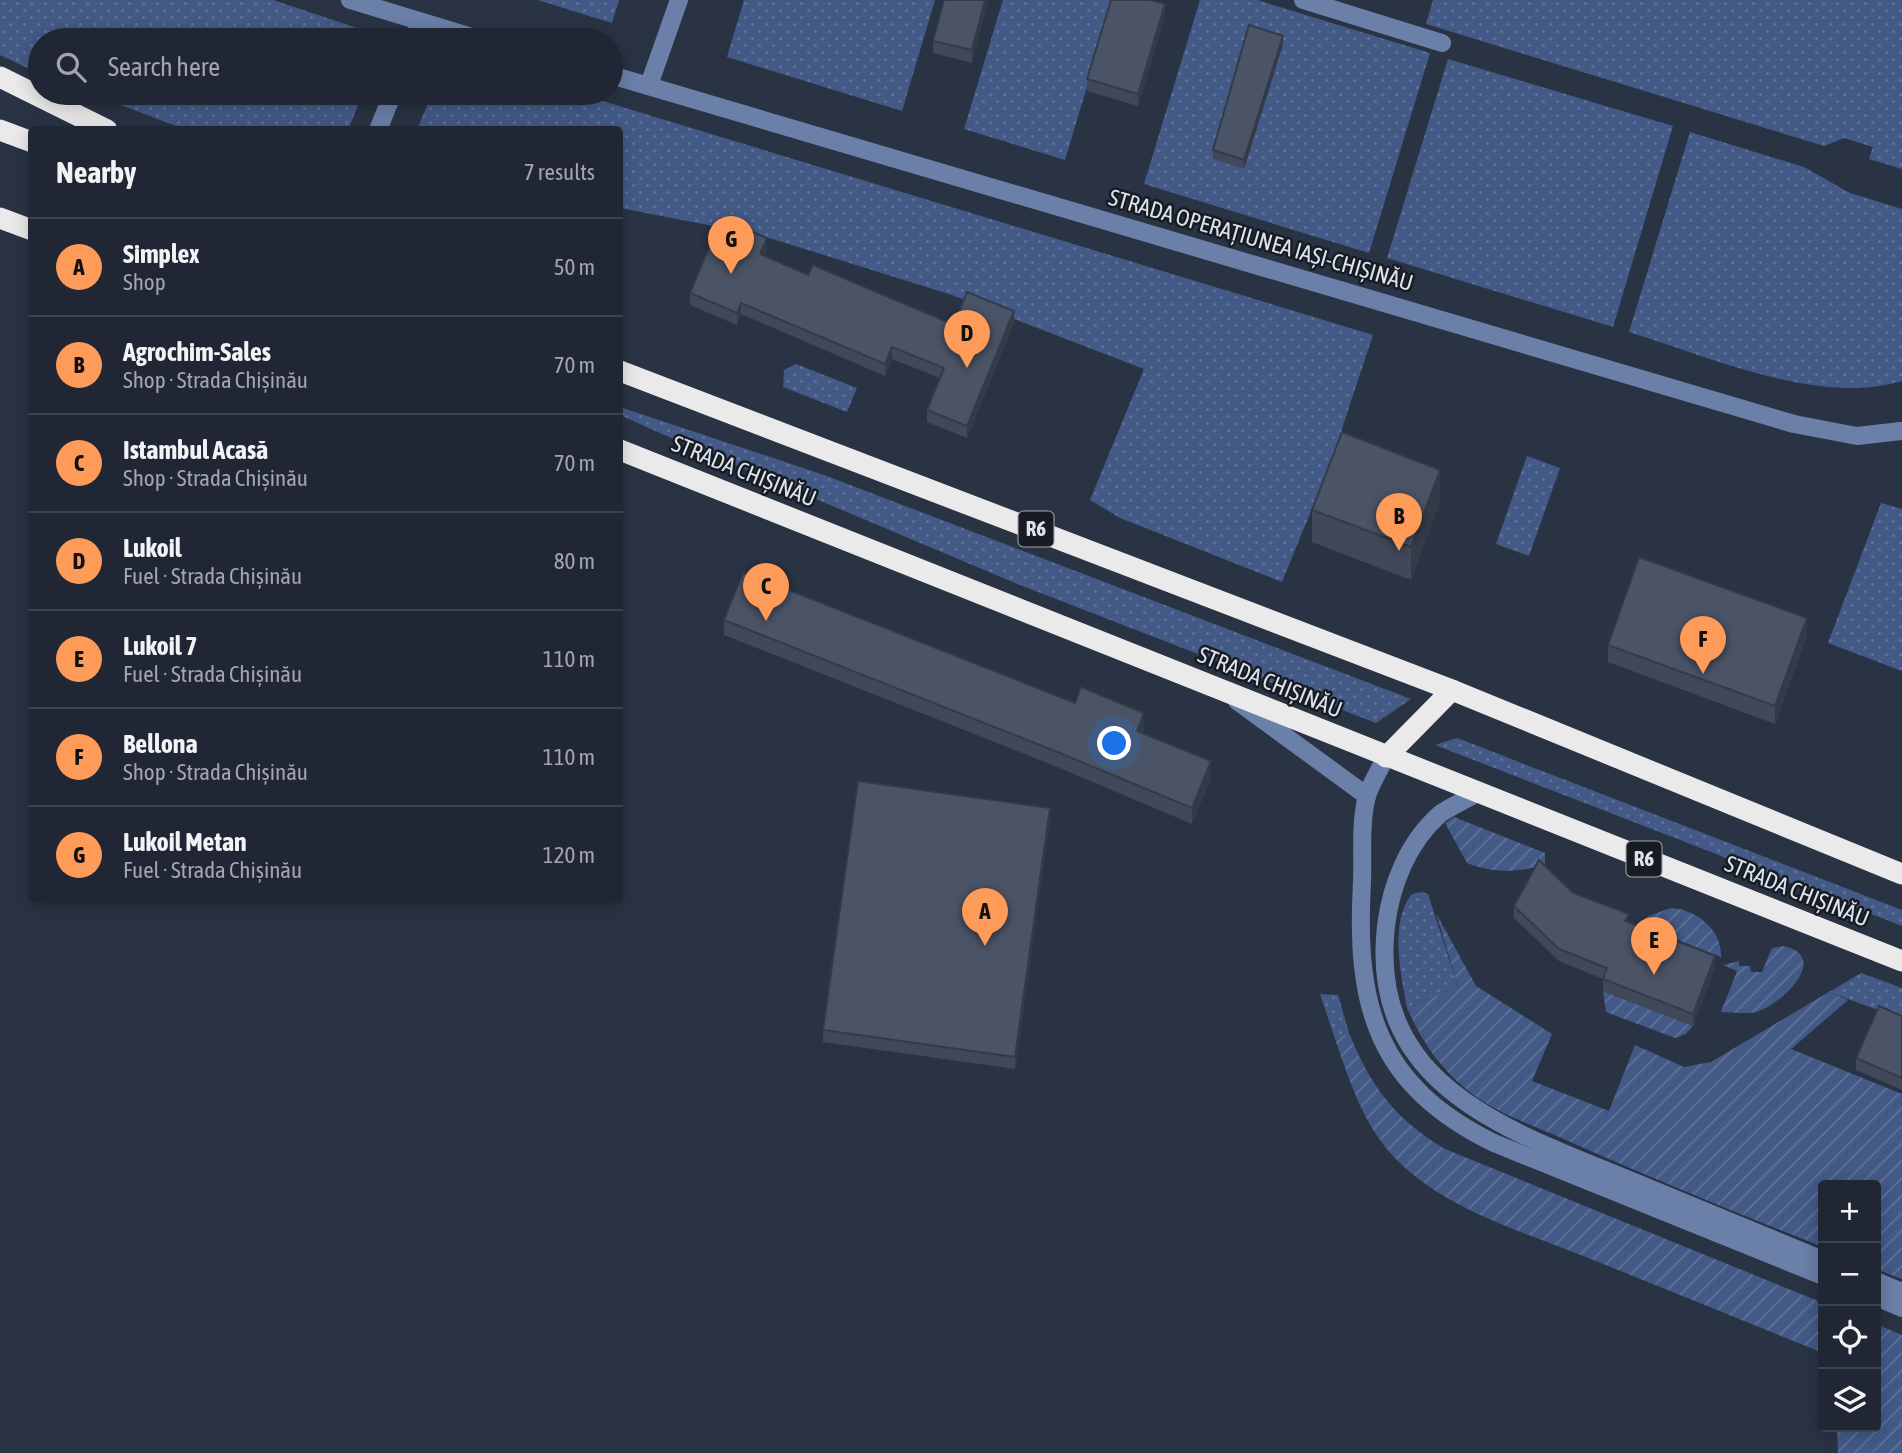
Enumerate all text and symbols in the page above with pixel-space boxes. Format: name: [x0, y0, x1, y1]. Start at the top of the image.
search box: [28, 28, 623, 105]
icon: search: [52, 48, 90, 86]
text: Search here: [108, 52, 220, 82]
text: Nearby: [56, 155, 136, 189]
text: 7 results: [524, 159, 595, 185]
street label: STRADA OPERAȚIUNEA IAȘI-CHIȘINĂU: [1106, 184, 1416, 296]
pin: G: [708, 216, 754, 274]
text: Simplex: [123, 239, 200, 269]
text: A: [73, 254, 85, 280]
text: 50 m: [554, 254, 595, 280]
text: Shop: [123, 269, 166, 295]
pin: D: [944, 310, 990, 368]
text: Agrochim-Sales: [123, 337, 271, 367]
text: B: [74, 352, 84, 378]
text: 70 m: [554, 352, 595, 378]
text: Shop · Strada Chișinău: [123, 367, 308, 393]
street label: STRADA CHIȘINĂU: [668, 430, 820, 512]
text: Istambul Acasă: [123, 435, 268, 465]
text: C: [74, 450, 84, 476]
text: 70 m: [554, 450, 595, 476]
text: Shop · Strada Chișinău: [123, 465, 308, 491]
pin: B: [1376, 493, 1422, 551]
road number: R6: [1018, 512, 1054, 546]
text: Lukoil: [123, 533, 182, 563]
text: D: [73, 548, 85, 574]
text: 80 m: [554, 548, 595, 574]
text: Fuel · Strada Chișinău: [123, 563, 302, 589]
pin: C: [743, 563, 789, 621]
pin: F: [1680, 616, 1726, 674]
text: Lukoil 7: [123, 631, 197, 661]
street label: STRADA CHIȘINĂU: [1194, 641, 1346, 723]
text: E: [74, 646, 84, 672]
text: 110 m: [543, 646, 595, 672]
text: Fuel · Strada Chișinău: [123, 661, 302, 687]
your location: [1097, 726, 1131, 760]
text: Bellona: [123, 729, 198, 759]
text: F: [74, 744, 84, 770]
text: 110 m: [543, 744, 595, 770]
text: Shop · Strada Chișinău: [123, 759, 308, 785]
text: Lukoil Metan: [123, 827, 247, 857]
text: G: [73, 842, 85, 868]
text: 120 m: [543, 842, 595, 868]
road number: R6: [1626, 842, 1662, 876]
street label: STRADA CHIȘINĂU: [1721, 850, 1873, 932]
text: Fuel · Strada Chișinău: [123, 857, 302, 883]
pin: A: [962, 888, 1008, 946]
pin: E: [1631, 917, 1677, 975]
map controls: [1818, 1180, 1881, 1432]
button: +: [1818, 1180, 1881, 1243]
button: −: [1818, 1243, 1881, 1306]
button: locate: [1818, 1306, 1881, 1369]
button: layers: [1818, 1369, 1881, 1432]

